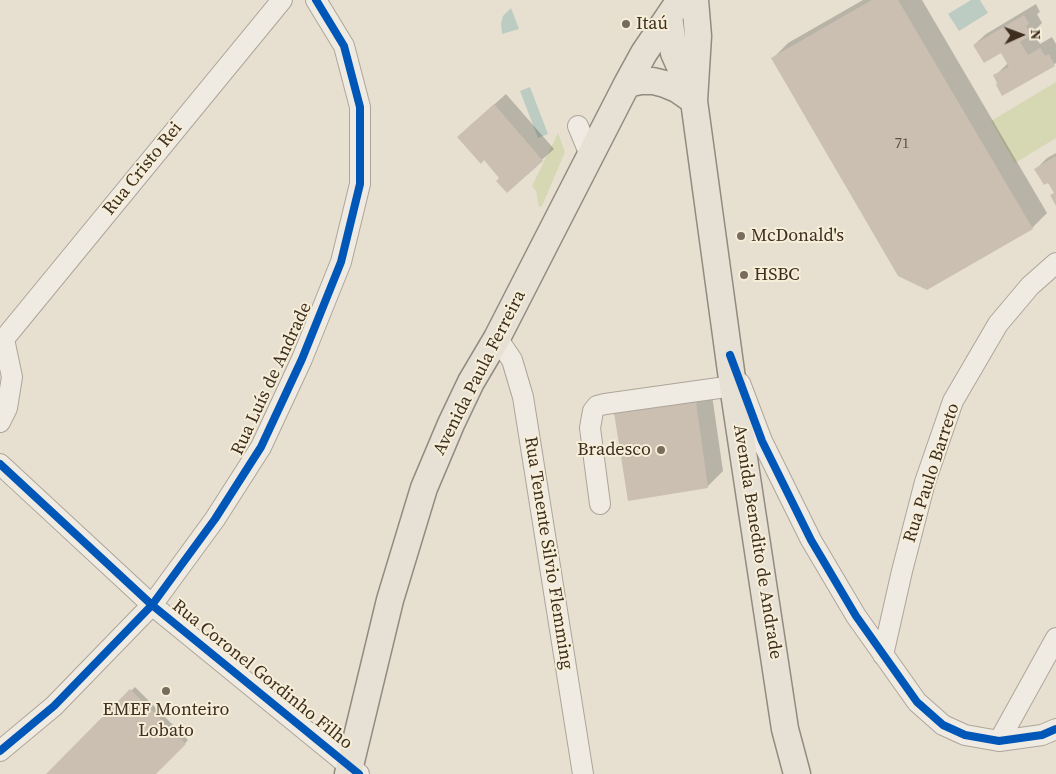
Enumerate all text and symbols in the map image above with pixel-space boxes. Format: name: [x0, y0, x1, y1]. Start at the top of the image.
north arrow: [996, 10, 1046, 60]
place label: Itaú: [636, 13, 668, 35]
marker: Itaú: [620, 18, 632, 30]
text: N: [1026, 29, 1046, 40]
street label: Rua Cristo Rei: [99, 118, 187, 220]
house number: 71: [895, 135, 909, 153]
place label: McDonald's: [751, 225, 844, 247]
marker: McDonald's: [735, 230, 747, 242]
place label: HSBC: [754, 264, 800, 286]
marker: HSBC: [738, 269, 750, 281]
street label: Avenida Paula Ferreira: [429, 287, 531, 459]
street label: Rua Luís de Andrade: [227, 299, 317, 459]
street label: Rua Paulo Barreto: [899, 401, 965, 545]
street label: Avenida Benedito de Andrade: [728, 423, 786, 661]
street label: Rua Tenente Silvio Flemming: [519, 435, 577, 671]
place label: Bradesco: [577, 439, 651, 461]
marker: Bradesco: [655, 444, 667, 456]
street label: Rua Coronel Gordinho Filho: [167, 595, 357, 755]
marker: EMEF Monteiro Lobato: [160, 685, 172, 697]
place label: EMEF Monteiro Lobato: [103, 699, 229, 742]

